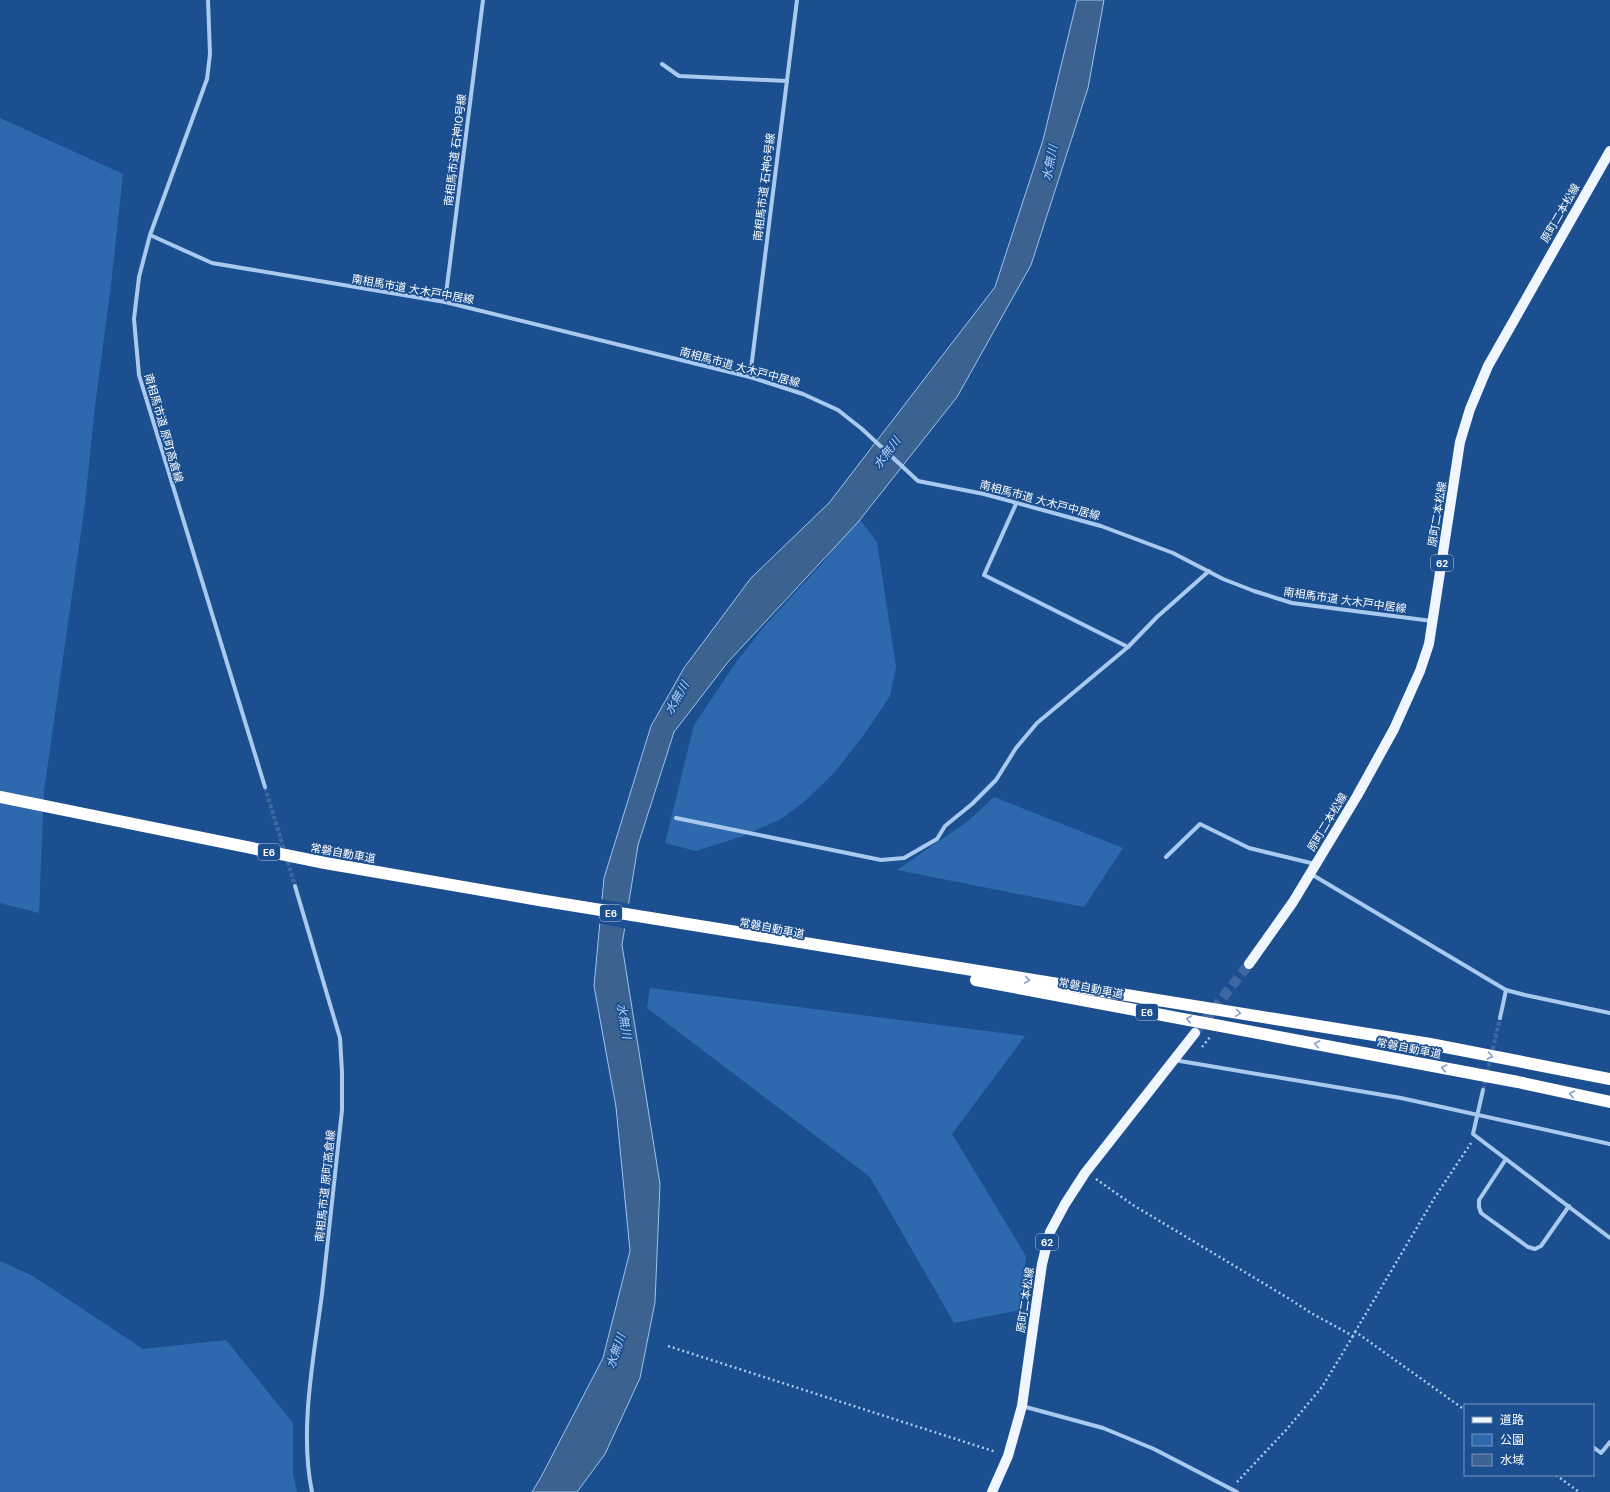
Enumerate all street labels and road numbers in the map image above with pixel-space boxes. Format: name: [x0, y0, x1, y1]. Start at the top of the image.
street label: 南相馬市道 石神10号線: [441, 93, 469, 207]
street label: 南相馬市道 石神6号線: [750, 132, 778, 242]
street label: 原町二本松線: [1537, 181, 1583, 245]
street label: 南相馬市道 大木戸中居線: [351, 271, 475, 307]
street label: 南相馬市道 大木戸中居線: [678, 344, 802, 390]
street label: 南相馬市道 原町高倉線: [142, 372, 186, 484]
street label: 南相馬市道 大木戸中居線: [978, 477, 1102, 523]
street label: 原町二本松線: [1425, 480, 1449, 548]
road number: 62: [1431, 555, 1453, 571]
street label: 南相馬市道 大木戸中居線: [1283, 584, 1407, 616]
street label: 原町二本松線: [1304, 790, 1350, 854]
street label: 常磐自動車道: [309, 840, 377, 866]
road number: E6: [258, 844, 280, 860]
road number: E6: [600, 905, 622, 921]
street label: 常磐自動車道: [738, 915, 806, 941]
street label: 常磐自動車道: [1057, 975, 1125, 1001]
road number: E6: [1136, 1004, 1158, 1020]
street label: 常磐自動車道: [1375, 1035, 1443, 1061]
street label: 南相馬市道 原町高倉線: [312, 1129, 338, 1243]
road number: 62: [1036, 1234, 1058, 1250]
street label: 原町二本松線: [1013, 1266, 1037, 1334]

